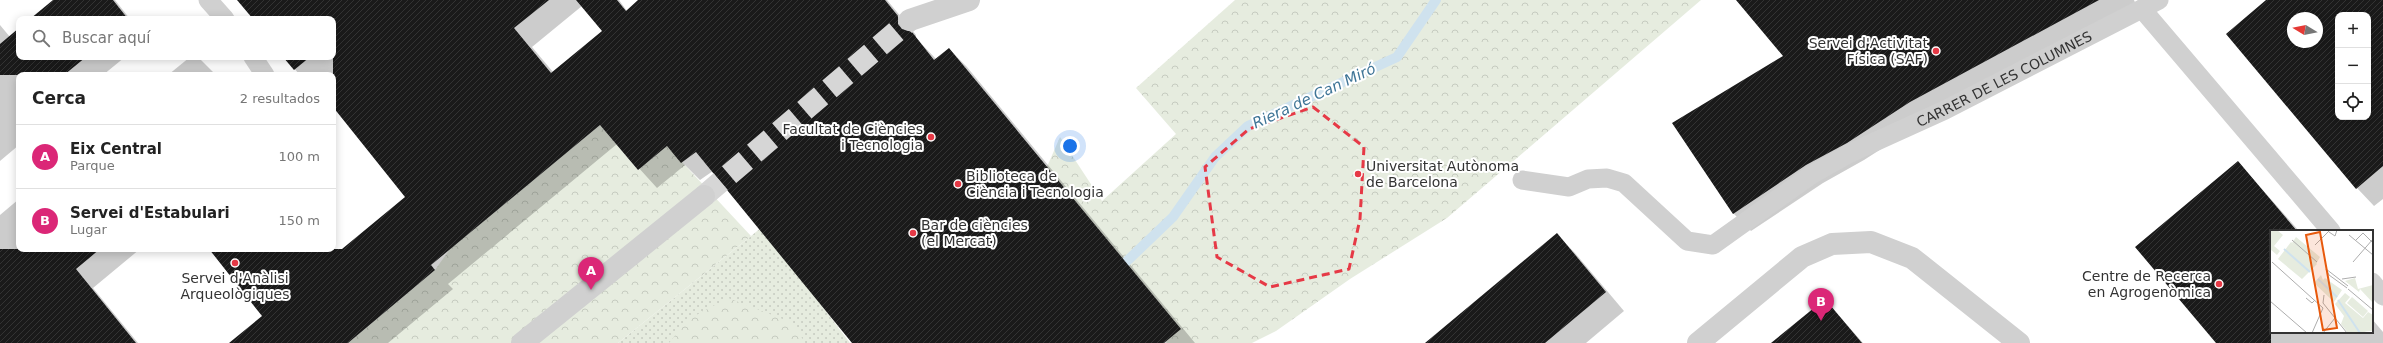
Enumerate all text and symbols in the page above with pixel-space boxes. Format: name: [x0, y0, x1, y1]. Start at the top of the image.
north arrow: [2287, 12, 2323, 48]
map controls: [2335, 12, 2371, 120]
button: +: [2335, 12, 2371, 48]
search box: [16, 16, 336, 60]
icon: search: [30, 27, 52, 49]
street label: CARRER DE LES COLUMNES: [1914, 28, 2095, 130]
text: Buscar aquí: [62, 29, 150, 47]
place label: Servei d'Activitat Física (SAF): [1809, 35, 1929, 67]
marker: Servei d'Activitat Física (SAF): [1931, 46, 1941, 56]
button: −: [2335, 48, 2371, 84]
water label: Riera de Can Miró: [1250, 60, 1378, 132]
button: locate: [2335, 84, 2371, 120]
text: Cerca: [32, 88, 86, 108]
text: 2 resultados: [240, 91, 320, 106]
place label: Facultat de Ciències i Tecnologia: [783, 121, 923, 153]
marker: Facultat de Ciències i Tecnologia: [926, 132, 936, 142]
your location: [1060, 136, 1080, 156]
text: Eix Central: [70, 140, 162, 158]
text: A: [40, 149, 50, 164]
text: 100 m: [278, 149, 320, 164]
text: Parque: [70, 158, 115, 173]
place label: Universitat Autònoma de Barcelona: [1366, 158, 1519, 190]
place label: Biblioteca de Ciència i Tecnologia: [966, 168, 1104, 200]
marker: Universitat Autònoma de Barcelona: [1353, 169, 1363, 179]
marker: Biblioteca de Ciència i Tecnologia: [953, 179, 963, 189]
text: Servei d'Estabulari: [70, 204, 230, 222]
text: B: [40, 213, 50, 228]
text: 150 m: [278, 213, 320, 228]
place label: Bar de ciències (el Mercat): [921, 217, 1028, 249]
text: Lugar: [70, 222, 107, 237]
marker: Bar de ciències (el Mercat): [908, 228, 918, 238]
inset map: [2270, 230, 2373, 333]
pin: A: [578, 257, 604, 290]
marker: Servei d'Anàlisi Arqueològiques: [230, 258, 240, 268]
place label: Centre de Recerca en Agrogenòmica: [2082, 268, 2211, 300]
place label: Servei d'Anàlisi Arqueològiques: [181, 270, 289, 302]
marker: Centre de Recerca en Agrogenòmica: [2214, 279, 2224, 289]
pin: B: [1808, 288, 1834, 321]

